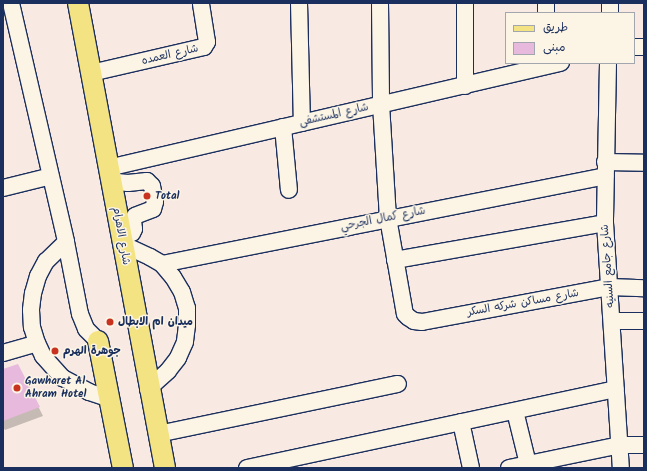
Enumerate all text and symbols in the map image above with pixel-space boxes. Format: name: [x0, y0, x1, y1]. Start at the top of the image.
legend: [505, 12, 635, 64]
text: طريق: [543, 18, 568, 37]
text: مبنى: [543, 38, 566, 57]
street label: شارع العمده: [140, 42, 200, 68]
street label: شارع المستشفى: [298, 101, 370, 129]
place label: Total: [155, 189, 179, 203]
marker: Total: [142, 191, 152, 201]
street label: شارع كمال الجرحي: [339, 204, 427, 234]
street label: شارع الاهرام: [109, 206, 133, 266]
street label: شارع جامع السنيه: [599, 224, 617, 308]
street label: شارع مساكن شركه السكر: [466, 287, 580, 319]
place label: ميدان ام الابطال: [118, 315, 193, 329]
marker: ميدان ام الابطال: [105, 317, 115, 327]
place label: جوهرة الهرم: [63, 344, 121, 358]
marker: جوهرة الهرم: [50, 346, 60, 356]
place label: Gawharet Al Ahram Hotel: [25, 375, 86, 401]
marker: Gawharet Al Ahram Hotel: [12, 383, 22, 393]

